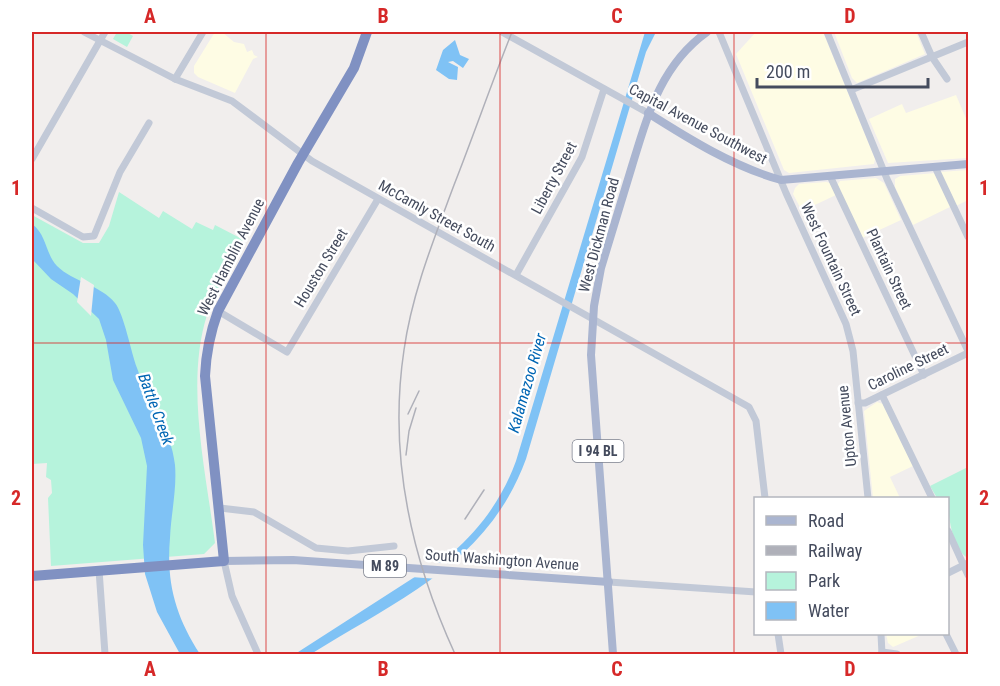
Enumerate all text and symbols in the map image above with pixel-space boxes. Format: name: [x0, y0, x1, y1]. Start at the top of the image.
text: A: [144, 4, 156, 28]
text: B: [377, 4, 389, 28]
text: C: [611, 4, 623, 28]
text: D: [844, 4, 856, 28]
scale bar: [757, 51, 928, 89]
text: 200 m: [766, 61, 810, 82]
street label: Capital Avenue Southwest: [626, 80, 770, 168]
street label: Liberty Street: [527, 139, 581, 217]
text: 1: [11, 176, 21, 200]
street label: McCamly Street South: [375, 176, 499, 256]
street label: West Dickman Road: [575, 176, 623, 294]
text: 1: [979, 176, 989, 200]
street label: West Hamblin Avenue: [194, 195, 268, 319]
street label: West Fountain Street: [797, 199, 865, 319]
street label: Houston Street: [290, 225, 352, 311]
street label: Plantain Street: [862, 226, 916, 312]
water label: Kalamazoo River: [504, 330, 551, 435]
street label: Caroline Street: [865, 340, 951, 394]
water label: Battle Creek: [134, 371, 178, 448]
street label: Upton Avenue: [834, 385, 860, 467]
road number: I 94 BL: [572, 440, 624, 462]
text: 2: [11, 486, 21, 510]
text: 2: [979, 486, 989, 510]
legend: [754, 497, 949, 635]
text: Road: [808, 510, 844, 531]
text: Railway: [808, 540, 863, 561]
street label: South Washington Avenue: [425, 546, 579, 574]
road number: M 89: [364, 555, 406, 577]
text: Park: [808, 570, 840, 591]
text: Water: [808, 600, 850, 621]
text: A: [144, 657, 156, 681]
text: B: [377, 657, 389, 681]
text: C: [611, 657, 623, 681]
text: D: [844, 657, 856, 681]

